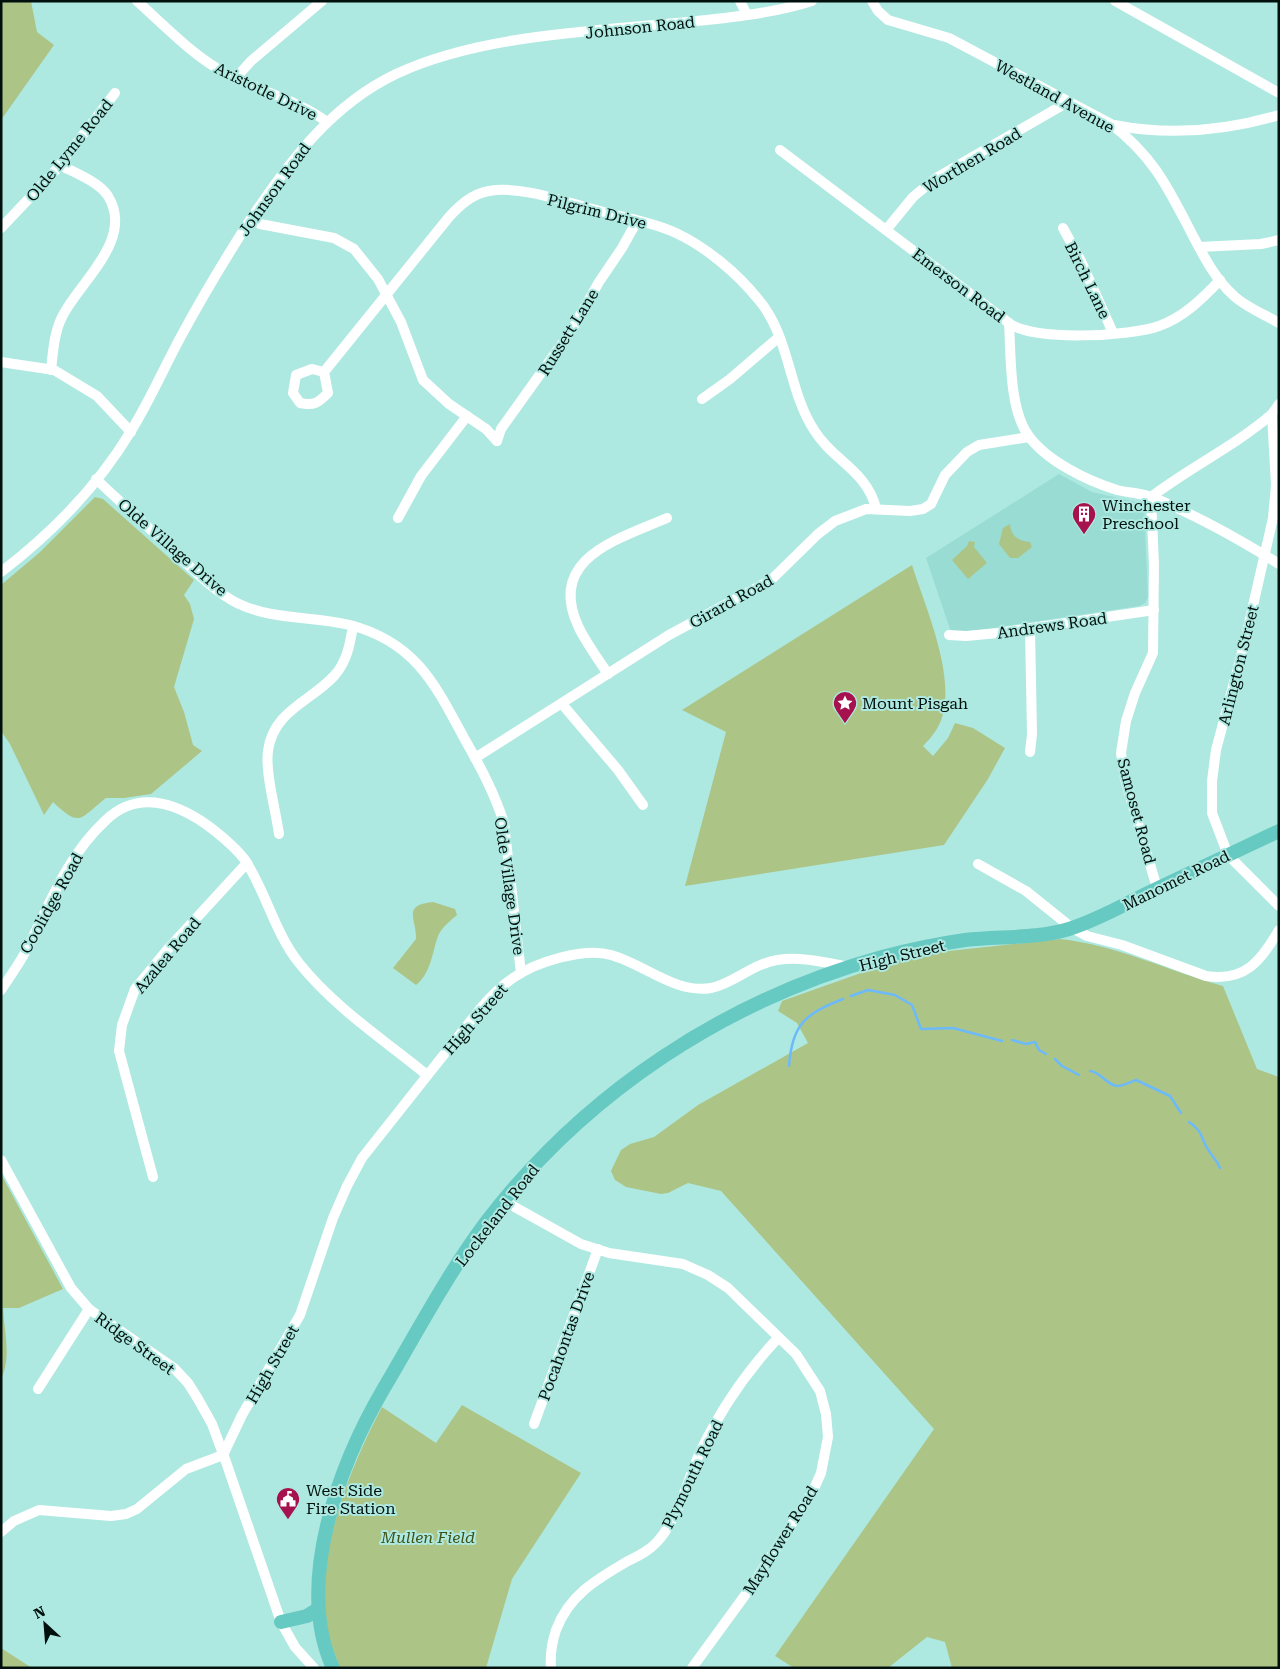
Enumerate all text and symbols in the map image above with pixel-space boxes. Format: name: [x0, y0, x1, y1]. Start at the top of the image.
street label: Johnson Road: [584, 12, 696, 43]
street label: Westland Avenue: [992, 56, 1118, 137]
street label: Aristotle Drive: [211, 58, 320, 125]
street label: Olde Lyme Road: [22, 95, 117, 205]
street label: Worthen Road: [920, 124, 1025, 197]
street label: Johnson Road: [234, 139, 315, 240]
street label: Pilgrim Drive: [545, 190, 649, 233]
street label: Birch Lane: [1061, 239, 1114, 322]
street label: Emerson Road: [909, 244, 1009, 326]
street label: Russett Lane: [534, 285, 603, 379]
street label: Olde Village Drive: [114, 495, 231, 600]
place label: Winchester Preschool: [1102, 496, 1191, 533]
building icon: Winchester Preschool: [1071, 501, 1097, 535]
street label: Girard Road: [686, 571, 776, 632]
street label: Arlington Street: [1214, 603, 1263, 727]
street label: Andrews Road: [996, 608, 1108, 643]
place icon: Mount Pisgah: [832, 690, 858, 724]
place label: Mount Pisgah: [862, 694, 968, 713]
street label: Samoset Road: [1113, 756, 1160, 866]
street label: Olde Village Drive: [490, 816, 529, 956]
street label: Manomet Road: [1120, 846, 1233, 915]
street label: Coolidge Road: [16, 850, 87, 957]
street label: Azalea Road: [130, 914, 205, 997]
street label: High Street: [857, 936, 947, 975]
street label: High Street: [439, 980, 511, 1059]
street label: Lockeland Road: [452, 1160, 543, 1270]
street label: Pocahontas Drive: [534, 1269, 599, 1403]
street label: Ridge Street: [91, 1308, 178, 1379]
street label: High Street: [242, 1321, 303, 1407]
street label: Plymouth Road: [658, 1417, 727, 1532]
place label: West Side Fire Station: [306, 1481, 395, 1518]
street label: Mayflower Road: [739, 1482, 822, 1598]
public building icon: West Side Fire Station: [275, 1486, 301, 1520]
park label: Mullen Field: [380, 1528, 475, 1547]
north arrow: [20, 1599, 70, 1649]
text: N: [31, 1603, 48, 1622]

